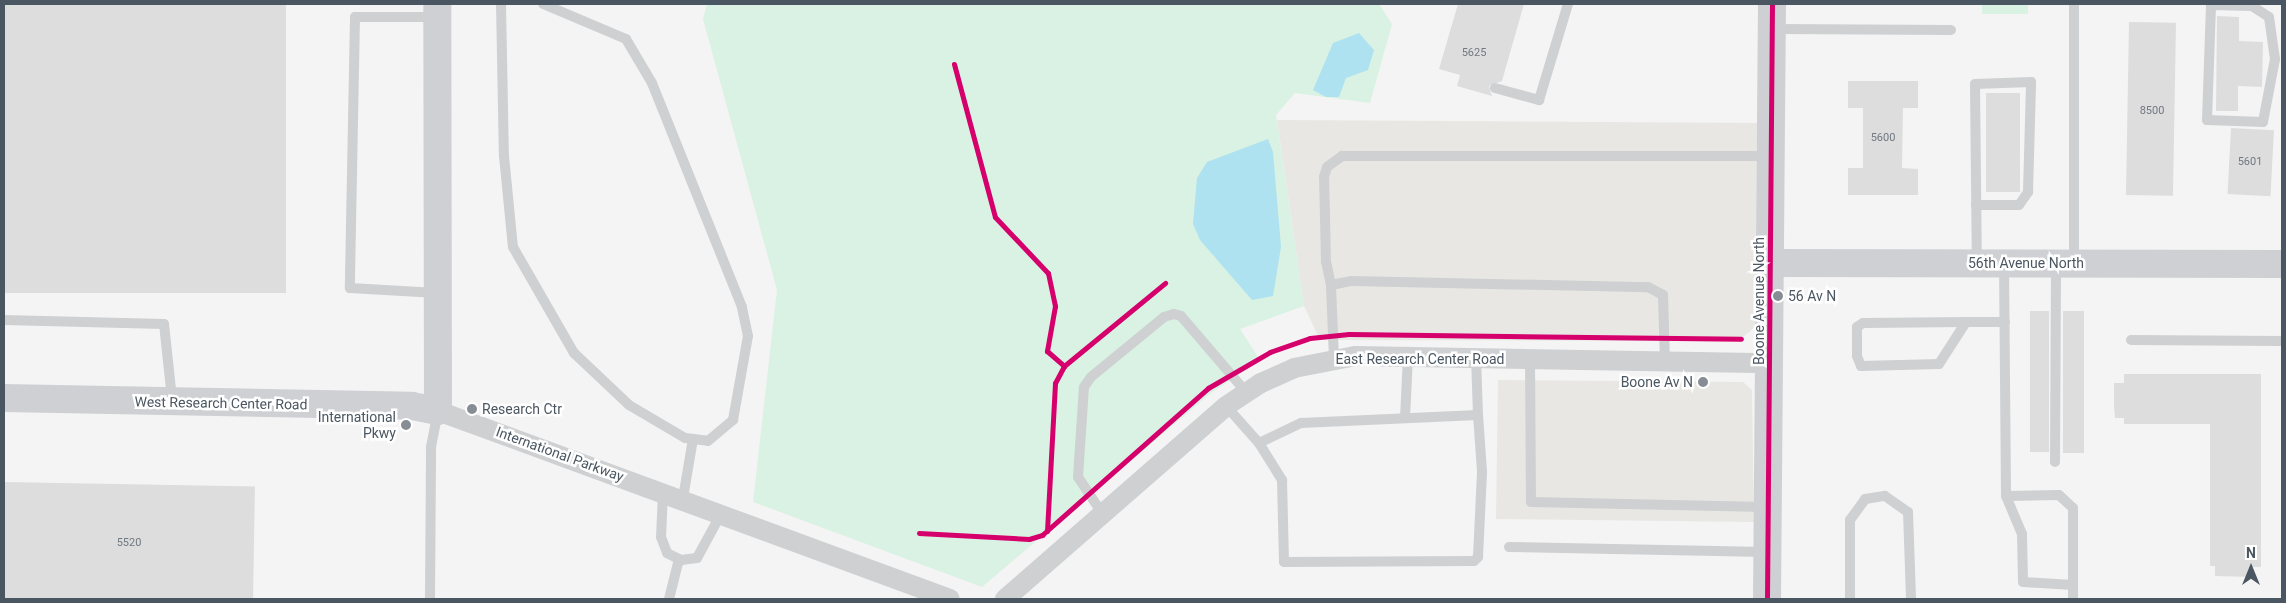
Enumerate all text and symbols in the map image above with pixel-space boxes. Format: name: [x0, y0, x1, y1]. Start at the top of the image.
house number: 5625: [1462, 46, 1486, 60]
house number: 8500: [2140, 104, 2164, 118]
house number: 5600: [1871, 131, 1895, 145]
house number: 5601: [2238, 155, 2262, 169]
street label: Boone Avenue North: [1751, 237, 1767, 365]
street label: 56th Avenue North: [1968, 255, 2084, 271]
place label: 56 Av N: [1788, 288, 1836, 304]
marker: 56 Av N: [1772, 290, 1784, 302]
street label: East Research Center Road: [1336, 351, 1504, 367]
place label: Boone Av N: [1621, 374, 1693, 390]
marker: Boone Av N: [1697, 376, 1709, 388]
street label: West Research Center Road: [134, 393, 308, 413]
place label: Research Ctr: [482, 401, 562, 417]
marker: Research Ctr: [466, 403, 478, 415]
place label: International Pkwy: [318, 409, 396, 442]
marker: International Pkwy: [400, 419, 412, 431]
street label: International Parkway: [494, 423, 626, 485]
house number: 5520: [117, 536, 141, 550]
north arrow: [2226, 543, 2276, 593]
text: N: [2246, 545, 2256, 561]

